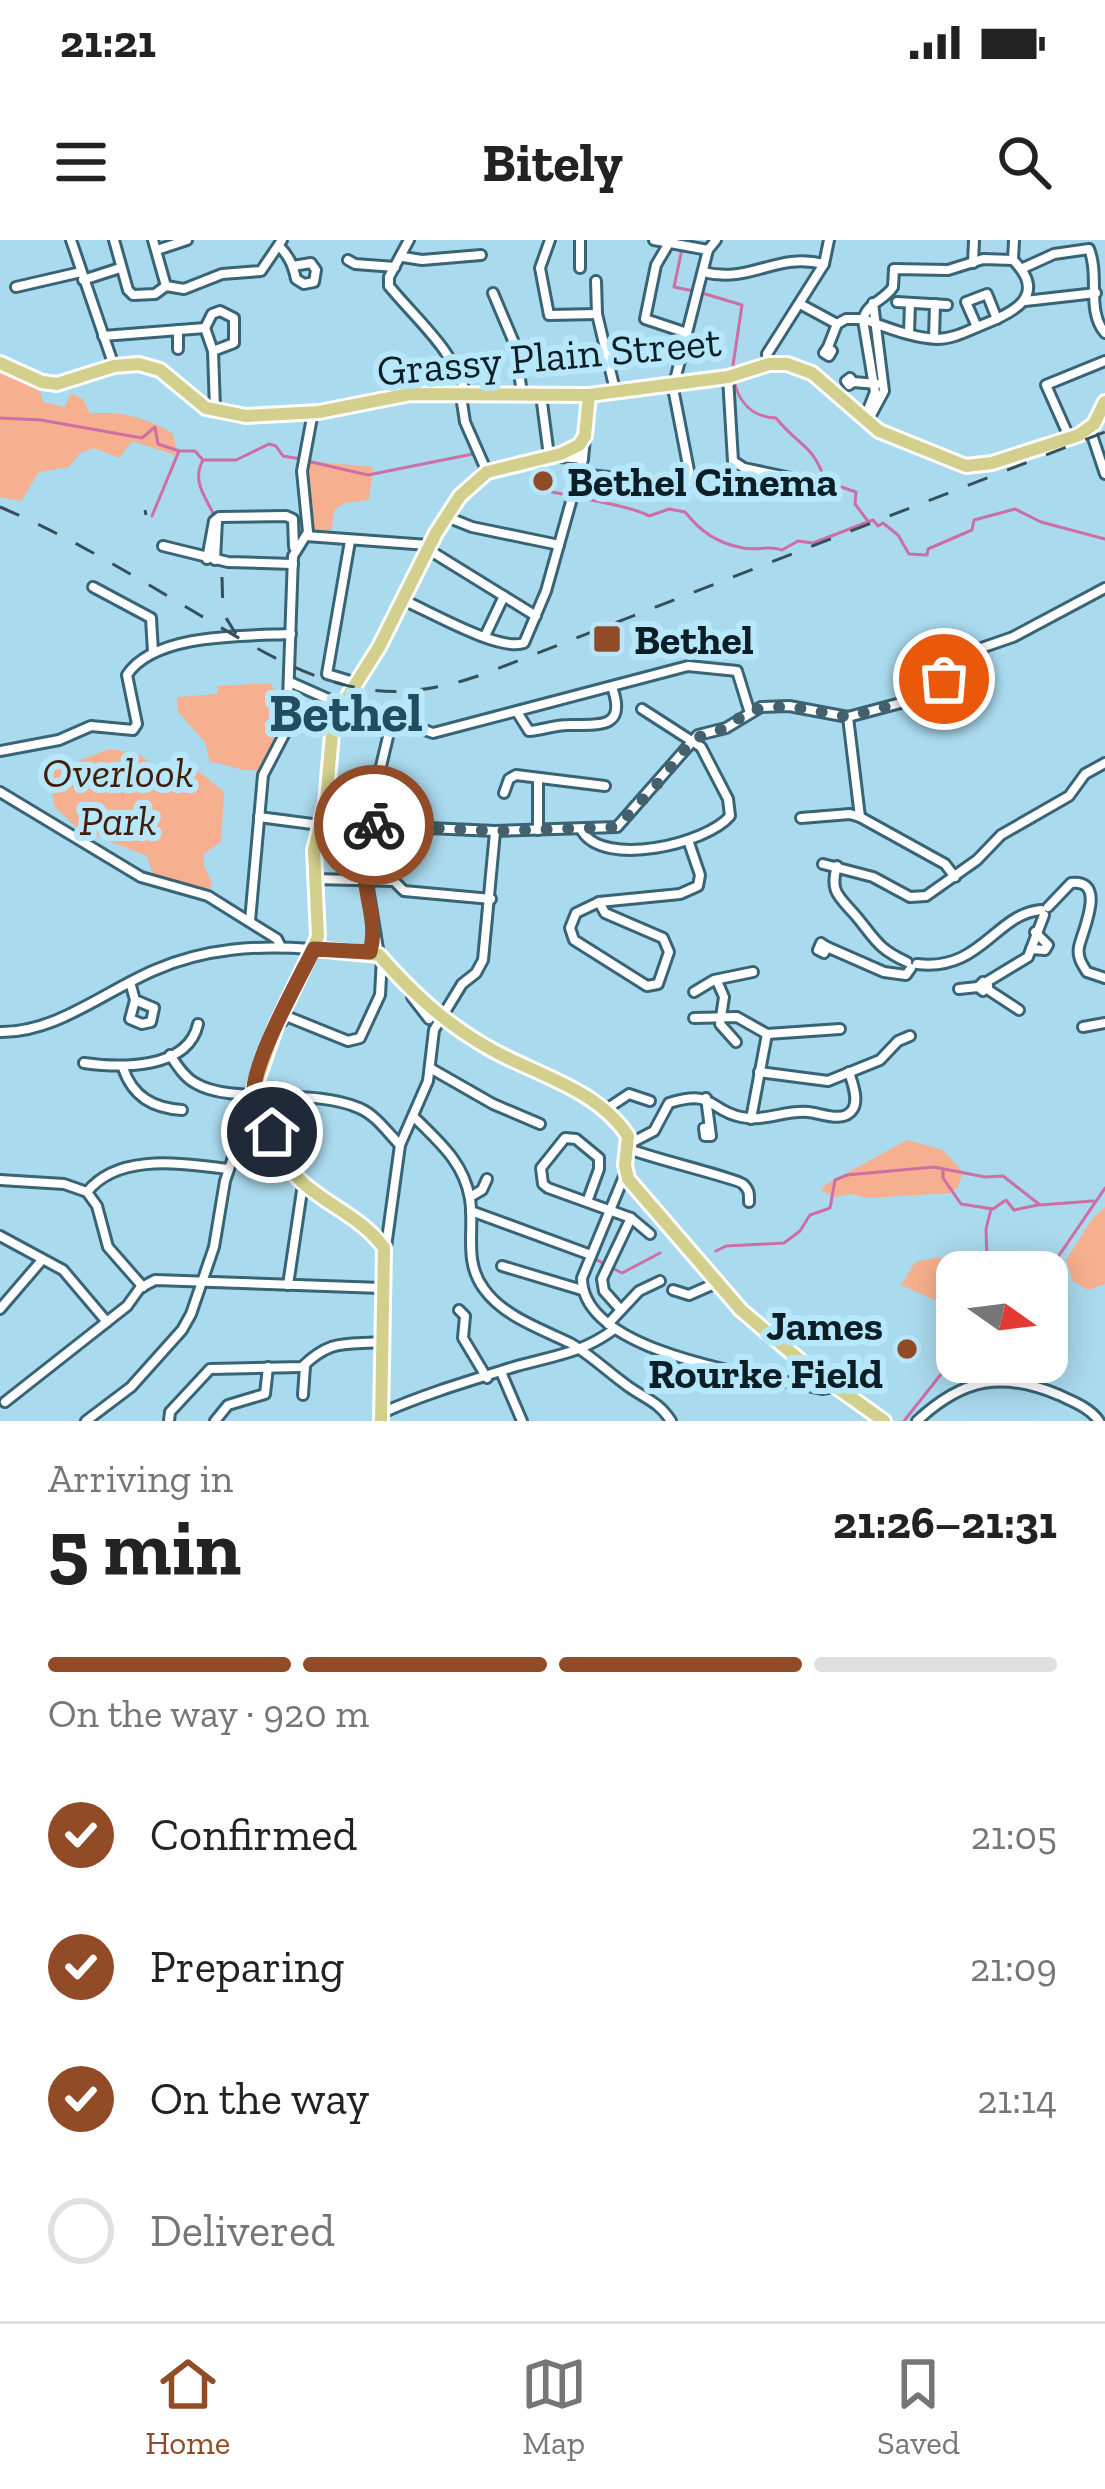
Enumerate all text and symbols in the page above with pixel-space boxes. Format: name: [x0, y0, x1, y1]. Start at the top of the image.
text: 21:21: [60, 15, 156, 69]
icon: menu: [48, 129, 114, 195]
icon: search: [991, 129, 1057, 195]
text: Bitely: [482, 130, 623, 195]
street label: Grassy Plain Street: [375, 316, 724, 396]
place label: Bethel Cinema: [567, 456, 837, 507]
marker: Bethel Cinema: [530, 468, 556, 494]
place label: Bethel: [634, 614, 754, 665]
marker: Bethel: [591, 623, 623, 655]
pin: [893, 628, 995, 730]
icon: bag: [911, 646, 977, 712]
district label: Bethel: [269, 680, 423, 745]
park label: Overlook Park: [42, 747, 194, 846]
courier: [314, 765, 434, 885]
icon: bike: [341, 792, 407, 858]
pin: [221, 1081, 323, 1183]
icon: home: [239, 1099, 305, 1165]
north arrow: [936, 1251, 1068, 1383]
map controls: [936, 1251, 1068, 1383]
place label: James Rourke Field: [648, 1300, 883, 1399]
marker: James Rourke Field: [894, 1336, 920, 1362]
text: Arriving in: [48, 1455, 233, 1502]
text: 21:26–21:31: [833, 1496, 1057, 1550]
text: 5 min: [48, 1500, 241, 1594]
text: On the way · 920 m: [48, 1690, 369, 1737]
icon: check: [48, 1802, 114, 1868]
text: Confirmed: [150, 1808, 357, 1862]
text: 21:05: [971, 1812, 1057, 1859]
icon: check: [48, 1934, 114, 2000]
text: Preparing: [150, 1940, 344, 1994]
text: 21:09: [970, 1944, 1057, 1991]
icon: check: [48, 2066, 114, 2132]
text: On the way: [150, 2072, 369, 2126]
text: 21:14: [977, 2076, 1057, 2123]
text: Delivered: [150, 2204, 335, 2258]
tab: Home: [145, 2351, 230, 2462]
tab: Map: [521, 2351, 587, 2462]
tab: Saved: [877, 2351, 960, 2462]

